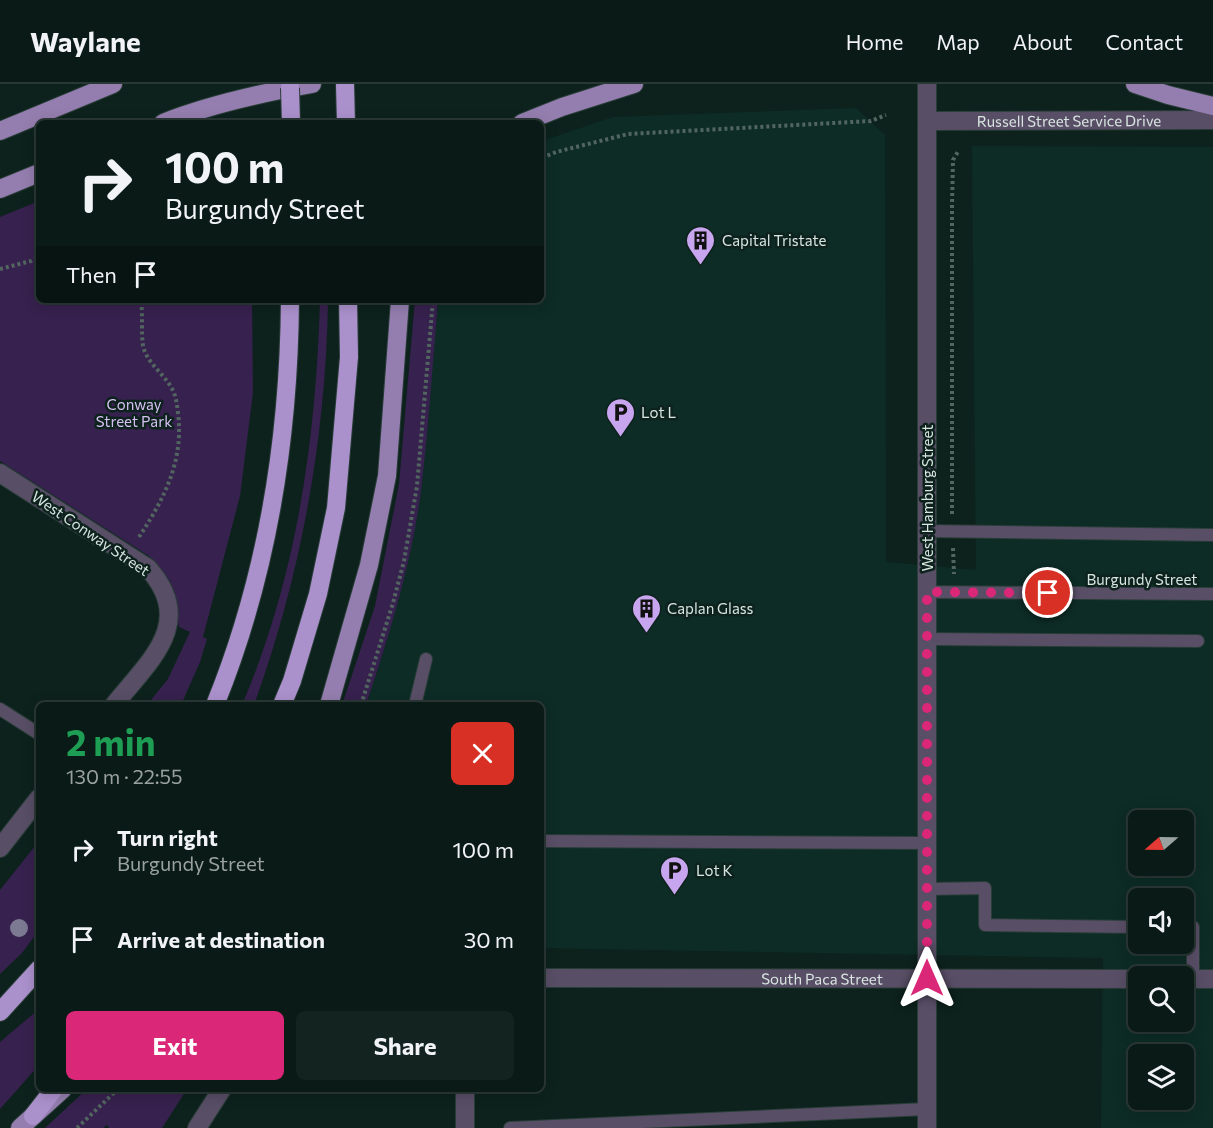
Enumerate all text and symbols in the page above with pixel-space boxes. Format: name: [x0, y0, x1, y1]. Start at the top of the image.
text: Waylane: [30, 24, 141, 58]
text: Home: [846, 29, 903, 54]
text: Map: [936, 29, 980, 54]
text: About: [1013, 29, 1072, 54]
text: Contact: [1105, 29, 1183, 54]
street label: Russell Street Service Drive: [977, 111, 1161, 130]
text: 100 m: [165, 140, 285, 192]
icon: right: [66, 144, 144, 222]
text: Burgundy Street: [165, 192, 365, 225]
building icon: Capital Tristate: [685, 224, 717, 266]
place label: Capital Tristate: [722, 231, 827, 249]
icon: arrive: [129, 258, 162, 291]
text: Then: [66, 261, 117, 288]
park label: Conway Street Park: [96, 395, 172, 430]
parking icon: Lot L: [604, 396, 636, 438]
place label: Lot L: [641, 403, 676, 421]
street label: West Hamburg Street: [918, 425, 936, 571]
street label: West Conway Street: [29, 487, 153, 579]
pin: [1022, 567, 1073, 618]
street label: Burgundy Street: [1087, 570, 1197, 588]
icon: arrive: [1031, 576, 1064, 609]
building icon: Caplan Glass: [630, 592, 662, 634]
place label: Caplan Glass: [667, 599, 754, 617]
text: 2 min: [66, 719, 156, 763]
button: close: [451, 722, 514, 785]
text: 130 m · 22:55: [66, 764, 183, 788]
north arrow: [1128, 810, 1194, 876]
map controls: [1128, 810, 1194, 1110]
text: Turn right: [117, 824, 218, 851]
icon: right: [66, 833, 99, 866]
text: 100 m: [452, 836, 514, 863]
text: Burgundy Street: [117, 851, 265, 875]
parking icon: Lot K: [659, 854, 691, 896]
place label: Lot K: [696, 861, 733, 879]
button: sound: [1128, 888, 1194, 954]
icon: arrive: [66, 923, 99, 956]
text: Arrive at destination: [117, 926, 325, 953]
text: 30 m: [464, 926, 514, 953]
position arrow: [895, 946, 959, 1010]
button: search: [1128, 966, 1194, 1032]
street label: South Paca Street: [761, 969, 883, 988]
button: Exit: [66, 1011, 284, 1080]
button: Share: [296, 1011, 514, 1080]
button: layers: [1128, 1044, 1194, 1110]

